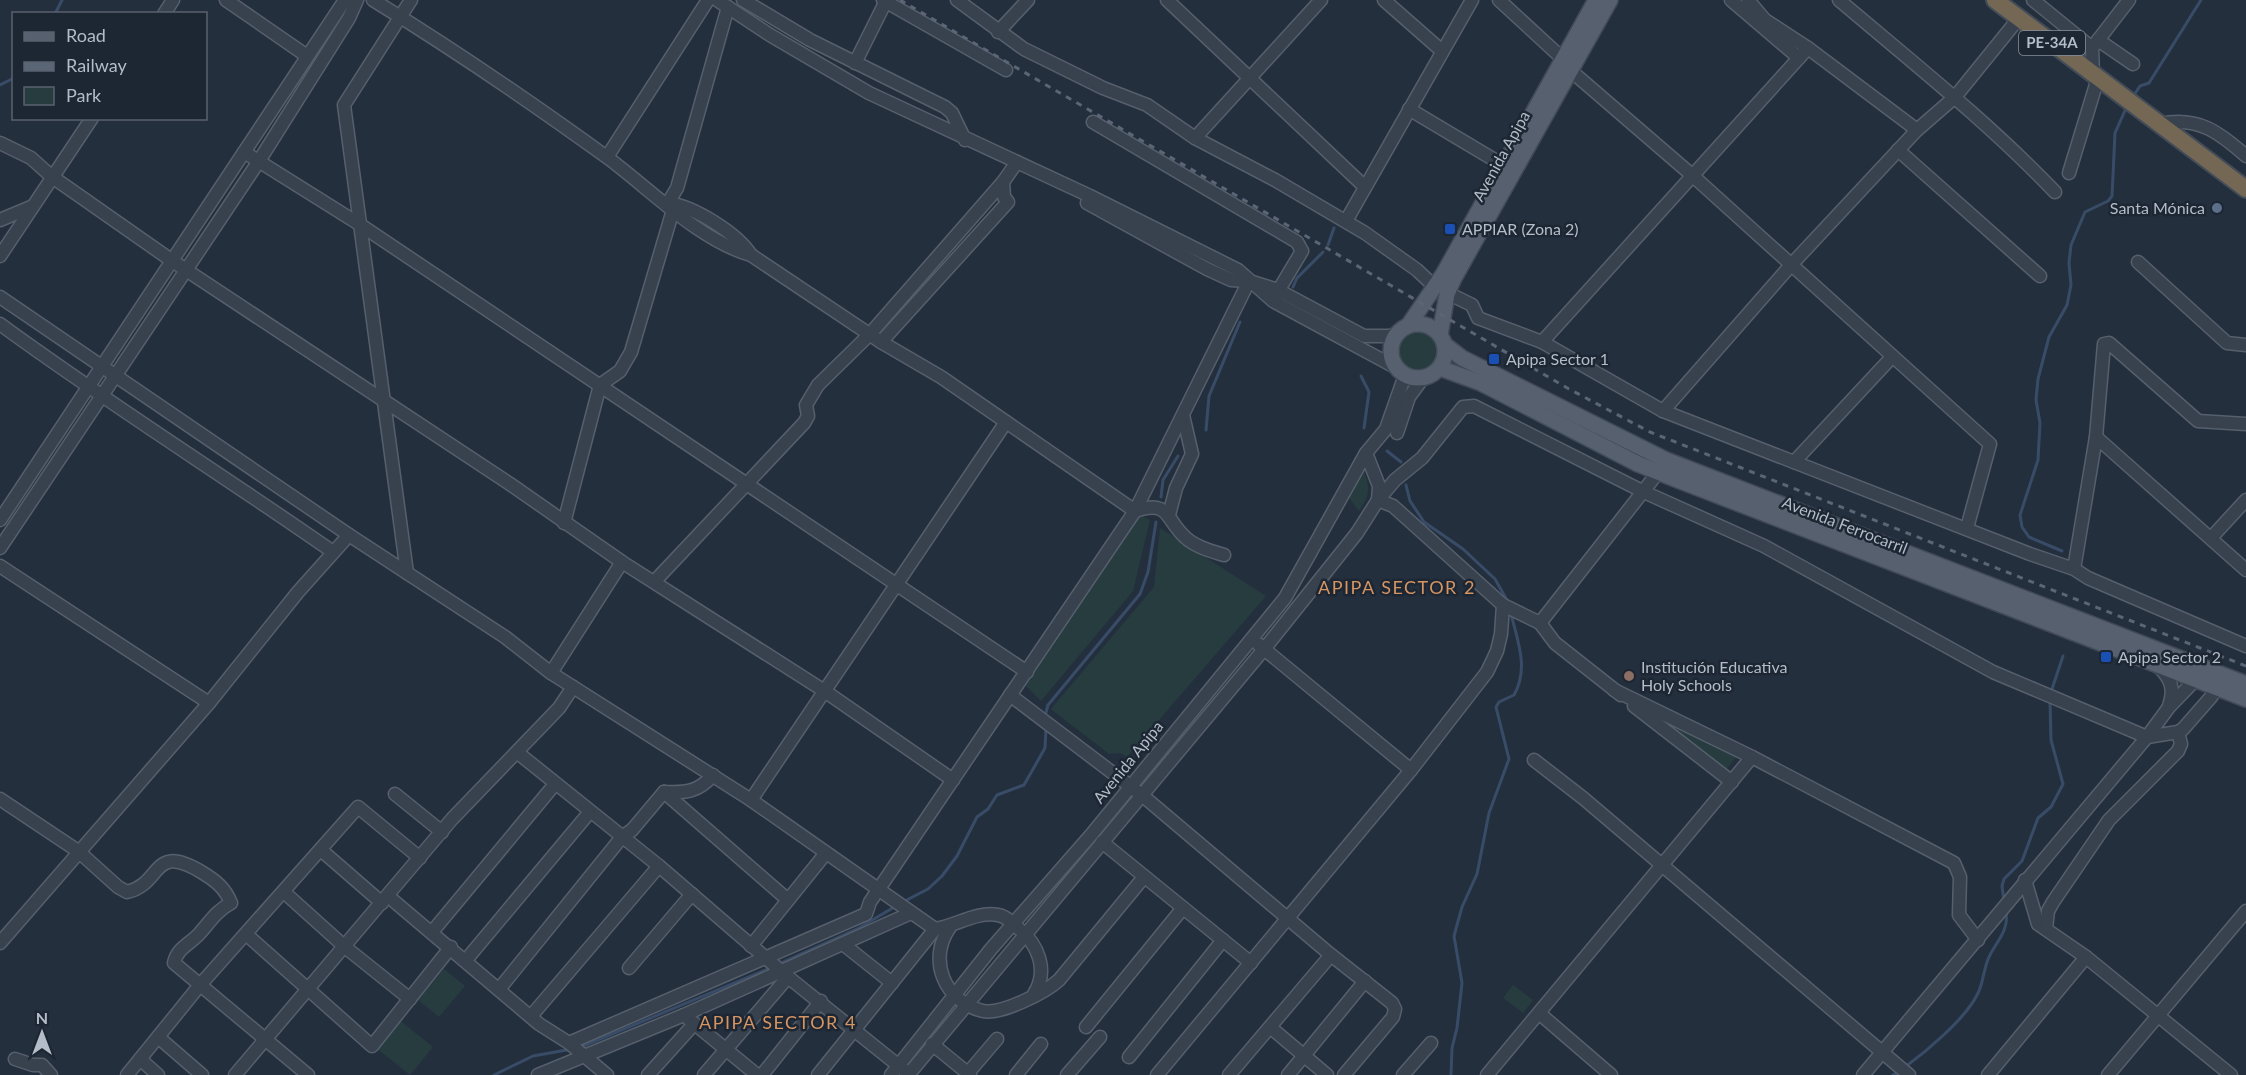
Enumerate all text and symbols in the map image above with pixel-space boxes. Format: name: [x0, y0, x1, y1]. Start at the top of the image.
legend: [12, 12, 207, 120]
text: Road: [66, 24, 106, 46]
road number: PE-34A: [2019, 31, 2085, 55]
text: Railway: [66, 54, 127, 76]
text: Park: [66, 84, 102, 106]
street label: Avenida Apipa: [1468, 107, 1533, 204]
place label: Santa Mónica: [2110, 198, 2205, 217]
marker: Santa Mónica: [2210, 201, 2224, 215]
place label: APPIAR (Zona 2): [1462, 219, 1579, 238]
marker: APPIAR (Zona 2): [1443, 222, 1457, 236]
place label: Apipa Sector 1: [1506, 349, 1609, 368]
marker: Apipa Sector 1: [1487, 352, 1501, 366]
street label: Avenida Ferrocarril: [1780, 492, 1910, 557]
district label: APIPA SECTOR 2: [1318, 576, 1476, 598]
place label: Apipa Sector 2: [2118, 647, 2221, 666]
marker: Apipa Sector 2: [2099, 650, 2113, 664]
place label: Institución Educativa Holy Schools: [1641, 657, 1787, 694]
marker: Institución Educativa Holy Schools: [1622, 669, 1636, 683]
street label: Avenida Apipa: [1089, 717, 1167, 807]
north arrow: [12, 1003, 72, 1063]
text: N: [36, 1008, 48, 1027]
district label: APIPA SECTOR 4: [699, 1011, 857, 1033]

